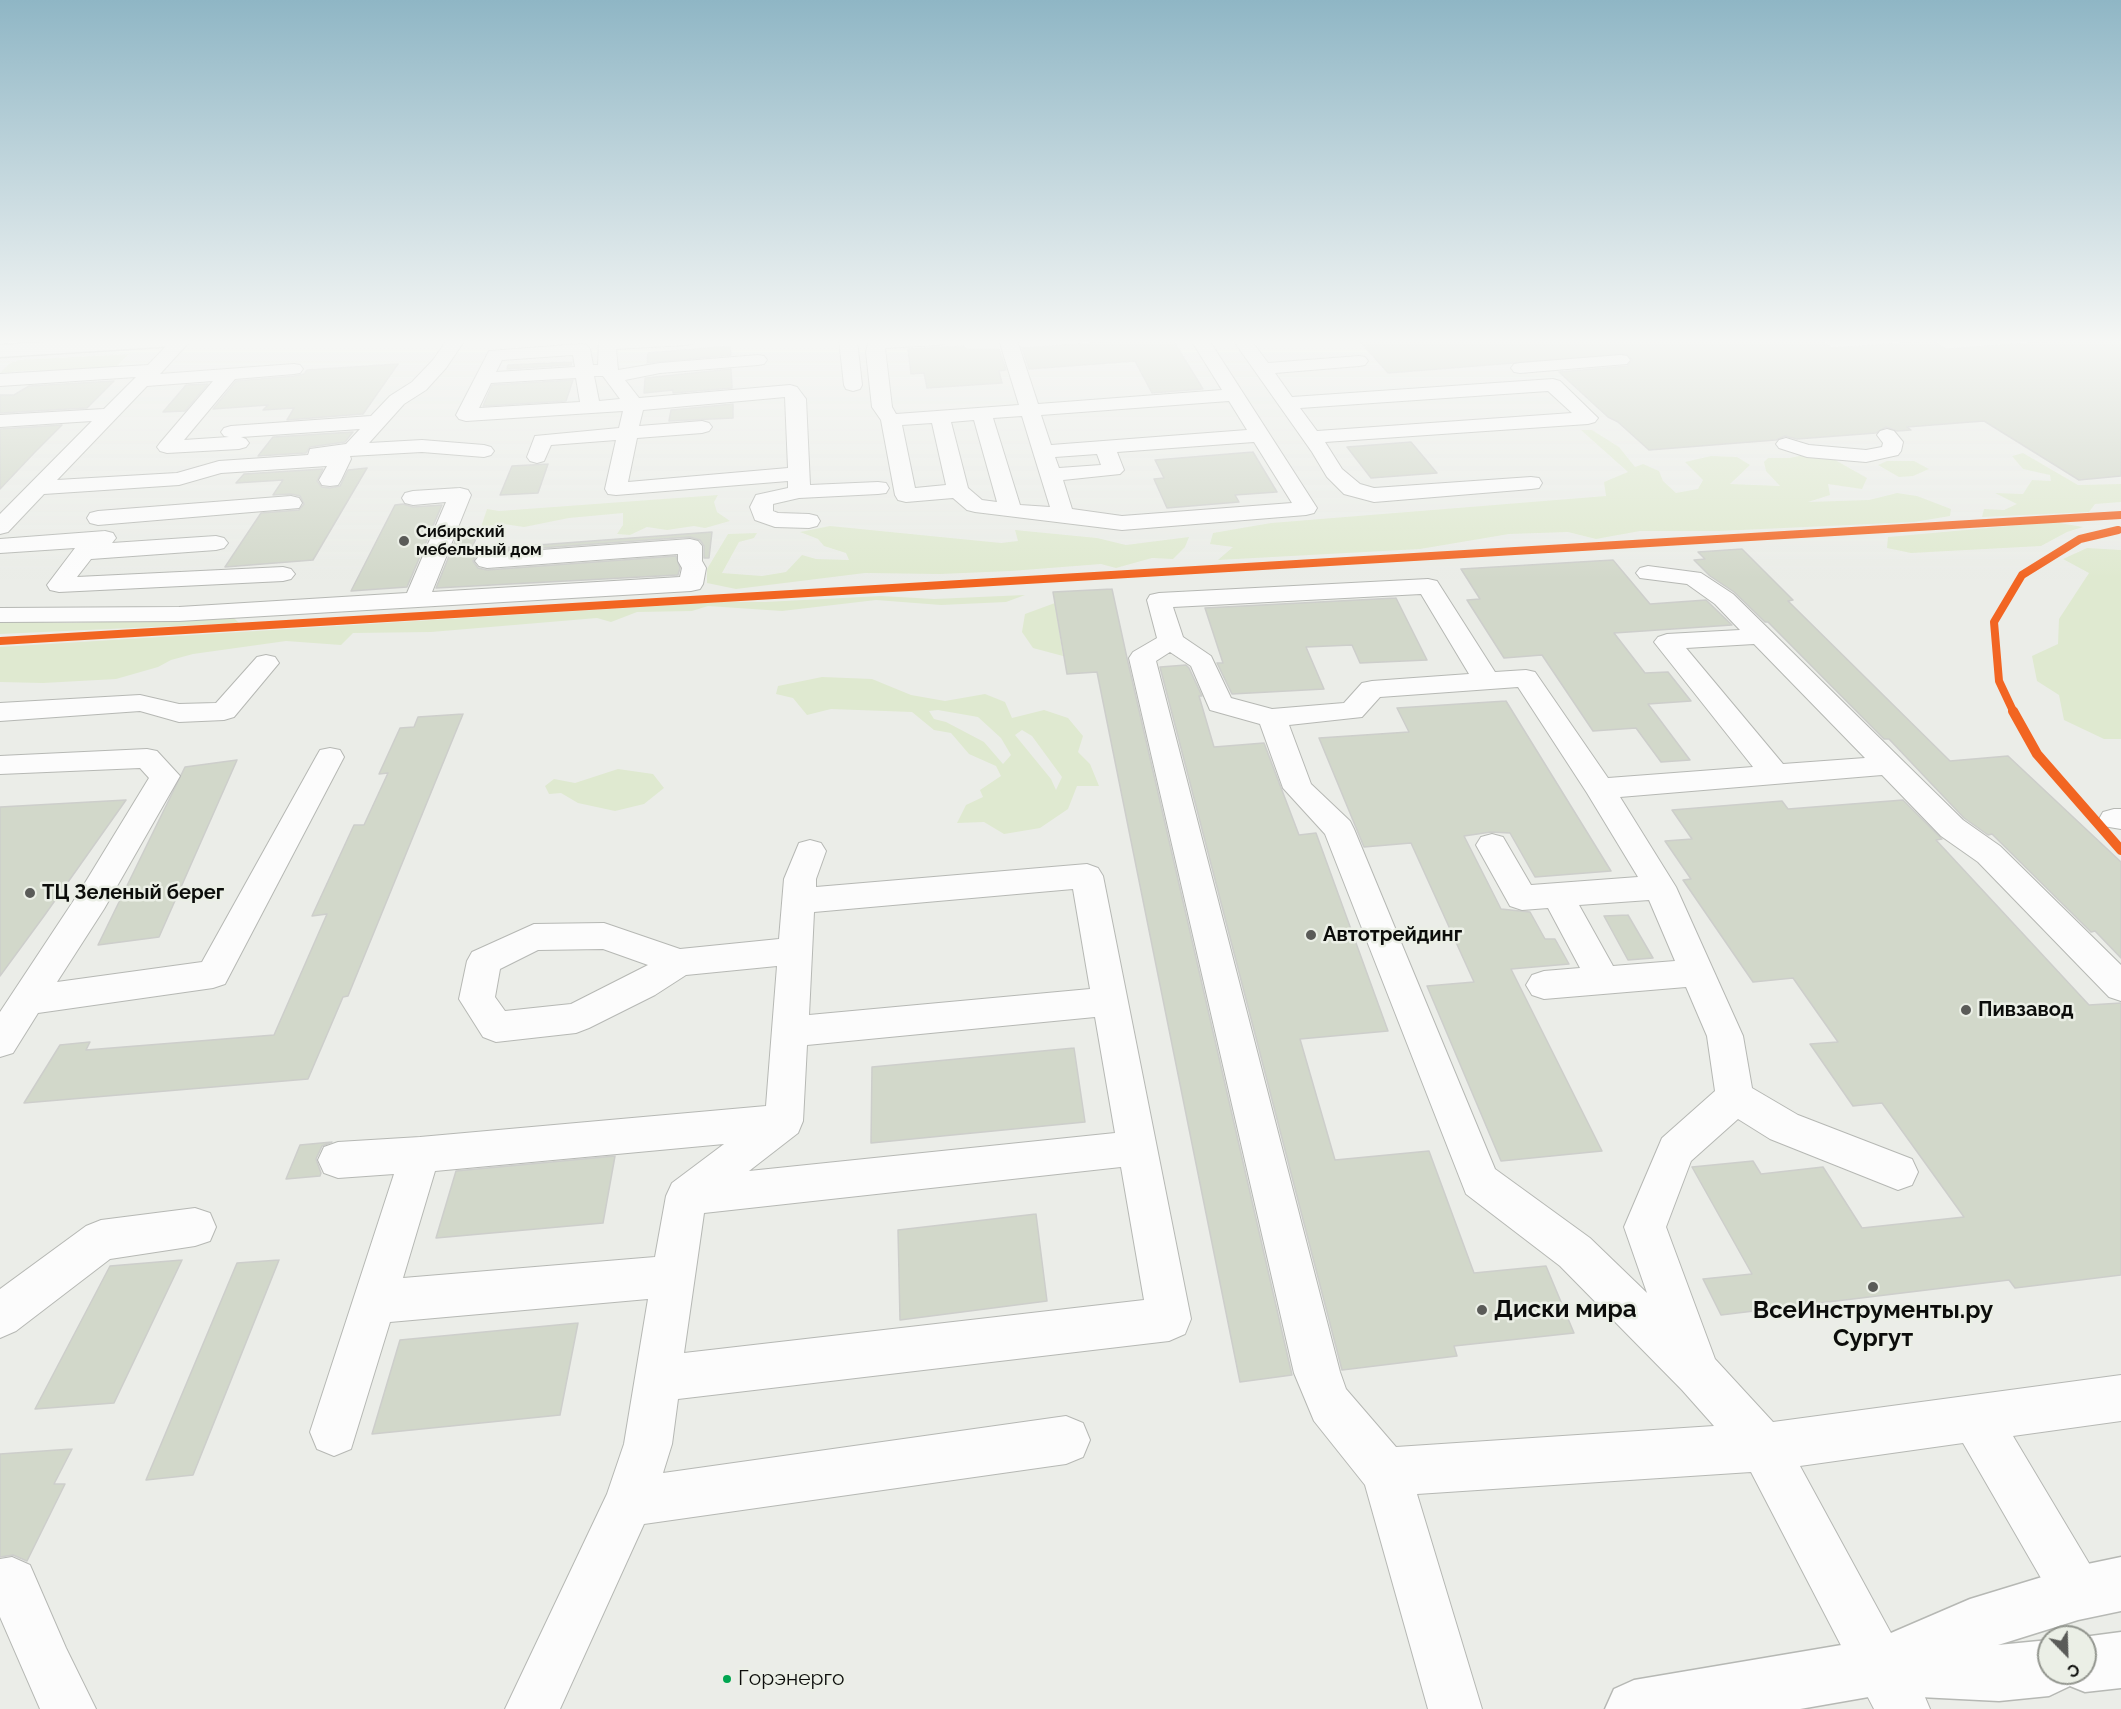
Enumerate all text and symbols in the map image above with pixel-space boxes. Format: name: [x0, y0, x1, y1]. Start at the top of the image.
place label: Сибирский мебельный дом: [416, 522, 542, 560]
marker: Сибирский мебельный дом: [397, 534, 411, 548]
place label: ТЦ Зеленый берег: [42, 881, 224, 905]
marker: ТЦ Зеленый берег: [23, 886, 37, 900]
place label: Автотрейдинг: [1323, 923, 1462, 947]
marker: Автотрейдинг: [1304, 928, 1318, 942]
place label: Пивзавод: [1978, 998, 2074, 1022]
marker: Пивзавод: [1959, 1003, 1973, 1017]
marker: ВсеИнструменты.ру Сургут: [1866, 1280, 1880, 1294]
place label: Диски мира: [1494, 1296, 1637, 1324]
place label: ВсеИнструменты.ру Сургут: [1753, 1297, 1993, 1353]
marker: Диски мира: [1475, 1303, 1489, 1317]
north arrow: [2037, 1625, 2097, 1685]
text: С: [2065, 1659, 2082, 1681]
place label: Горэнерго: [738, 1666, 845, 1692]
marker: Горэнерго: [721, 1673, 733, 1685]

